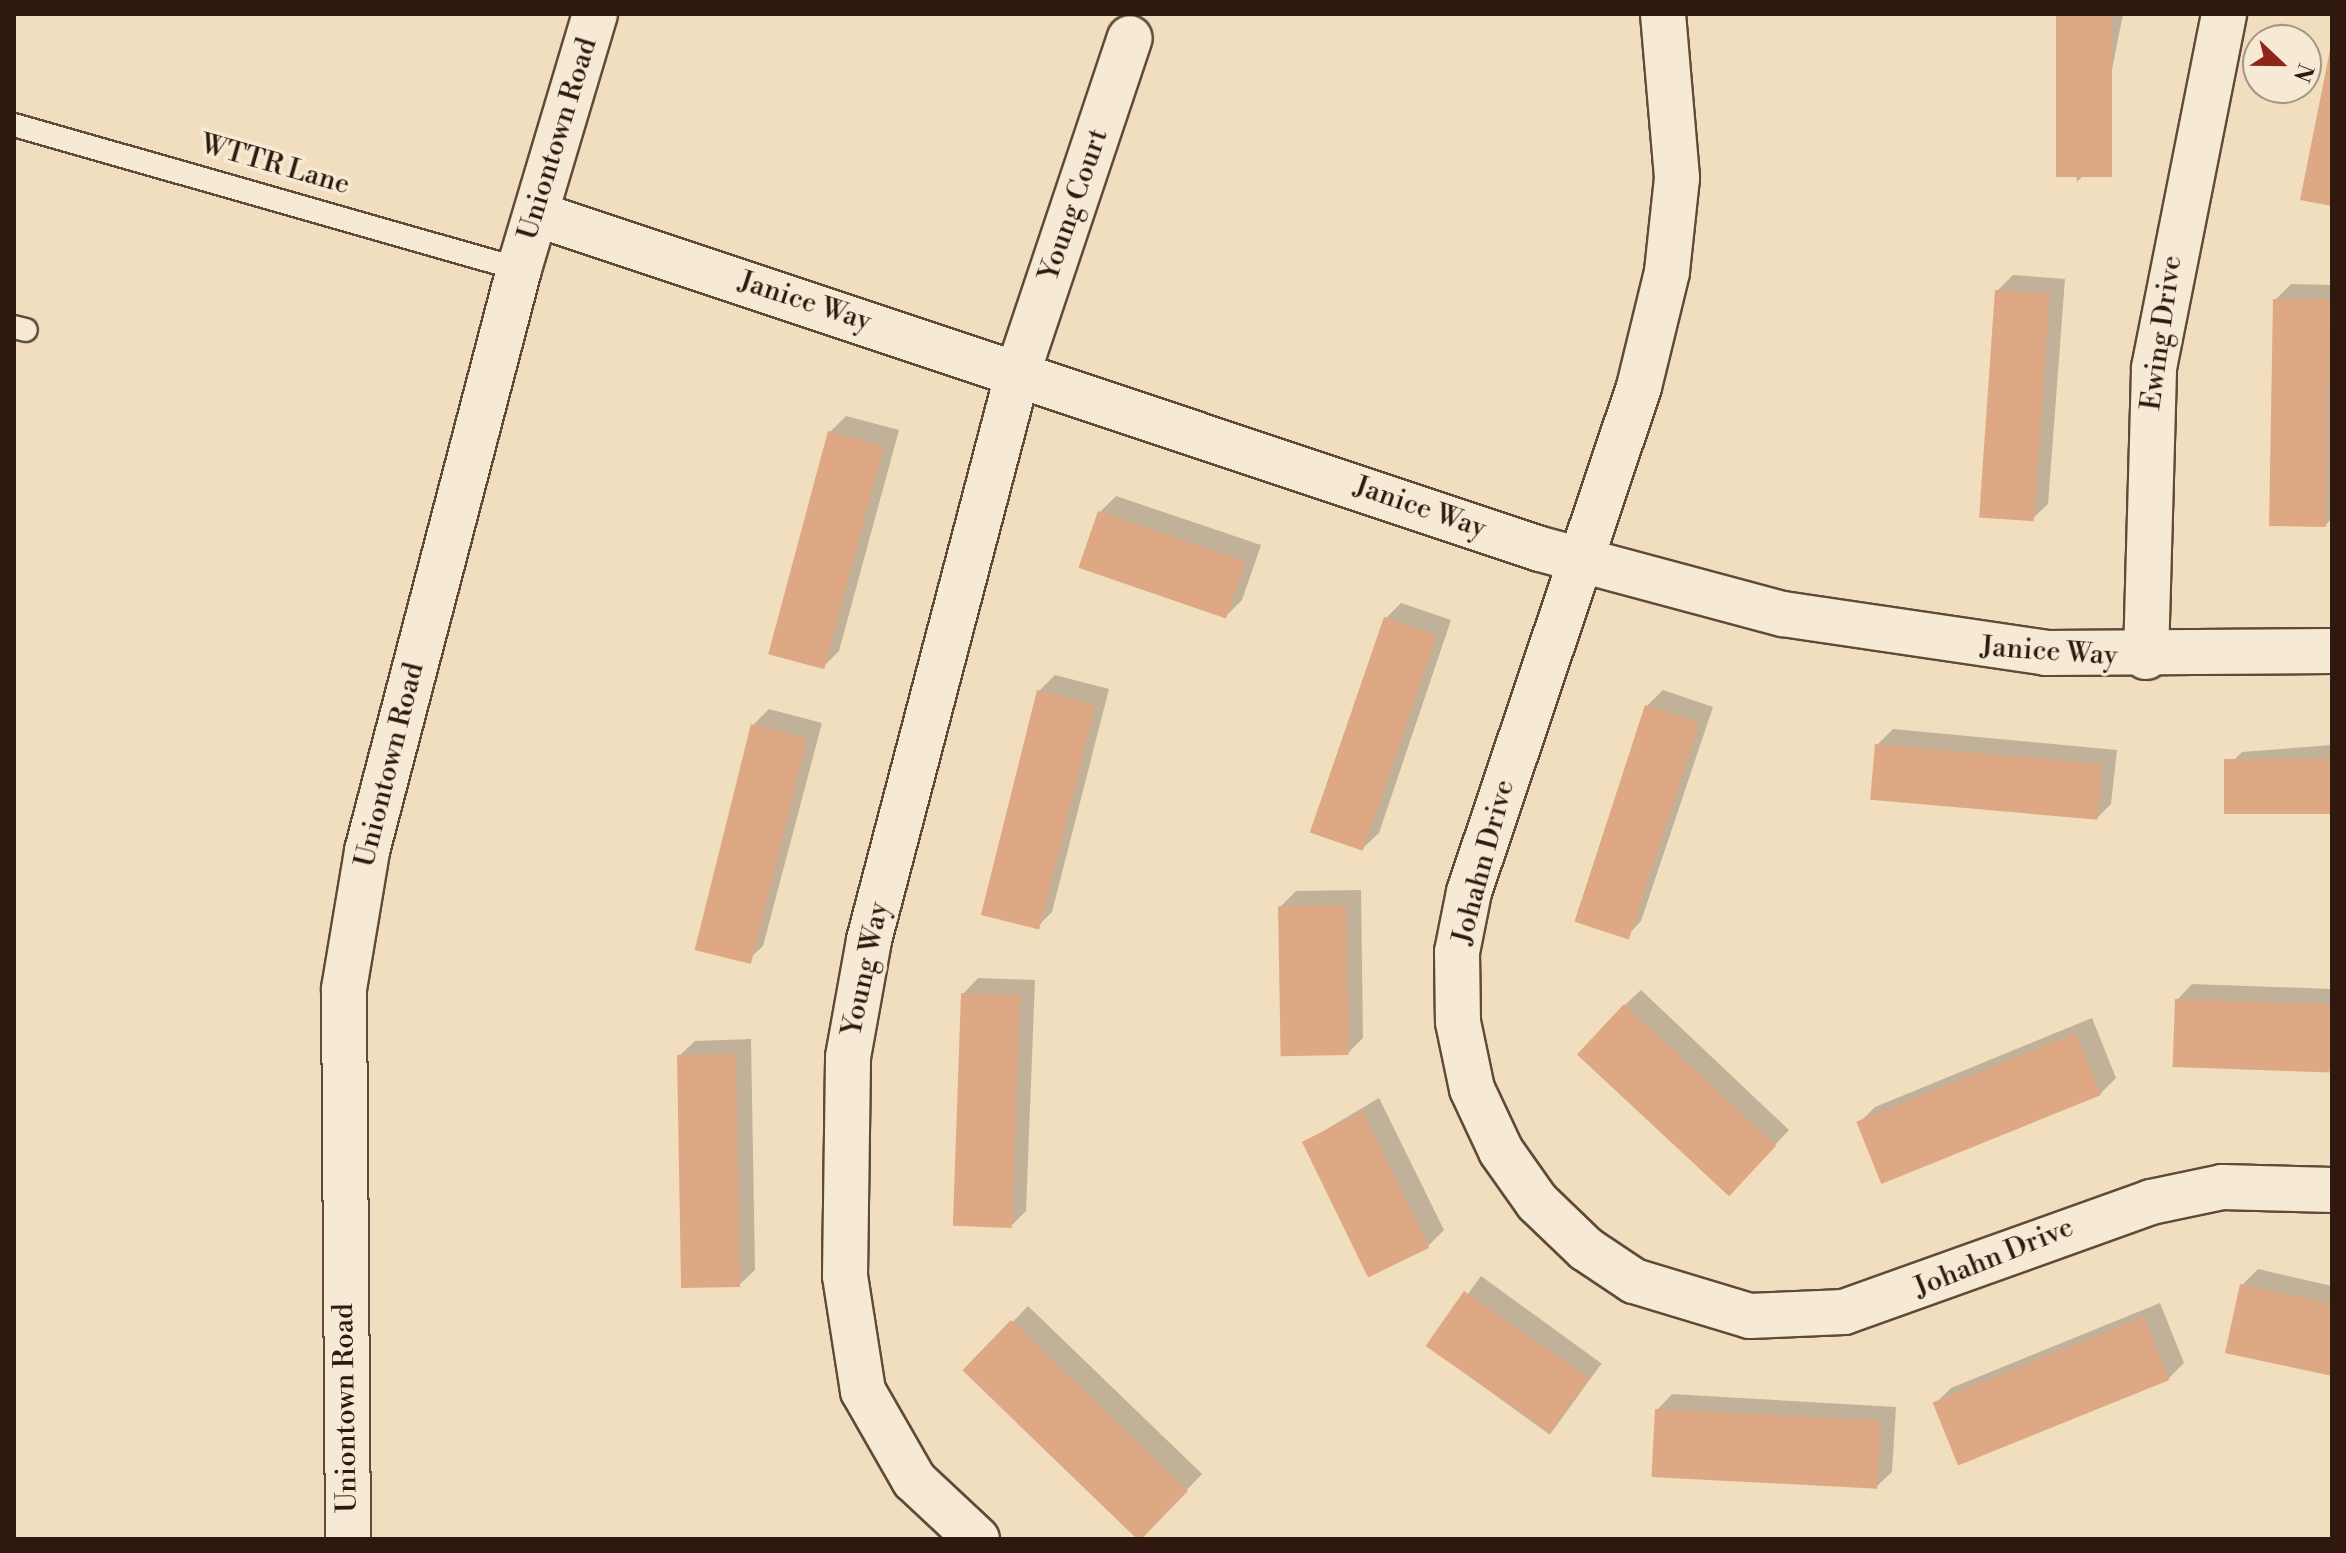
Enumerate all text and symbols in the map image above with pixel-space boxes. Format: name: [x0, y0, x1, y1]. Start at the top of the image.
north arrow: [2242, 24, 2322, 104]
street label: Uniontown Road: [511, 34, 605, 244]
text: N: [2287, 59, 2319, 86]
street label: Young Court: [1032, 125, 1116, 285]
street label: WTTR Lane: [197, 128, 353, 202]
street label: Ewing Drive: [2135, 253, 2189, 413]
street label: Janice Way: [735, 265, 875, 339]
street label: Janice Way: [1350, 470, 1490, 546]
street label: Janice Way: [1979, 630, 2119, 674]
street label: Uniontown Road: [348, 659, 432, 871]
street label: Johahn Drive: [1446, 776, 1522, 948]
street label: Young Way: [835, 899, 897, 1039]
street label: Johahn Drive: [1909, 1211, 2079, 1305]
street label: Uniontown Road: [327, 1303, 365, 1513]

